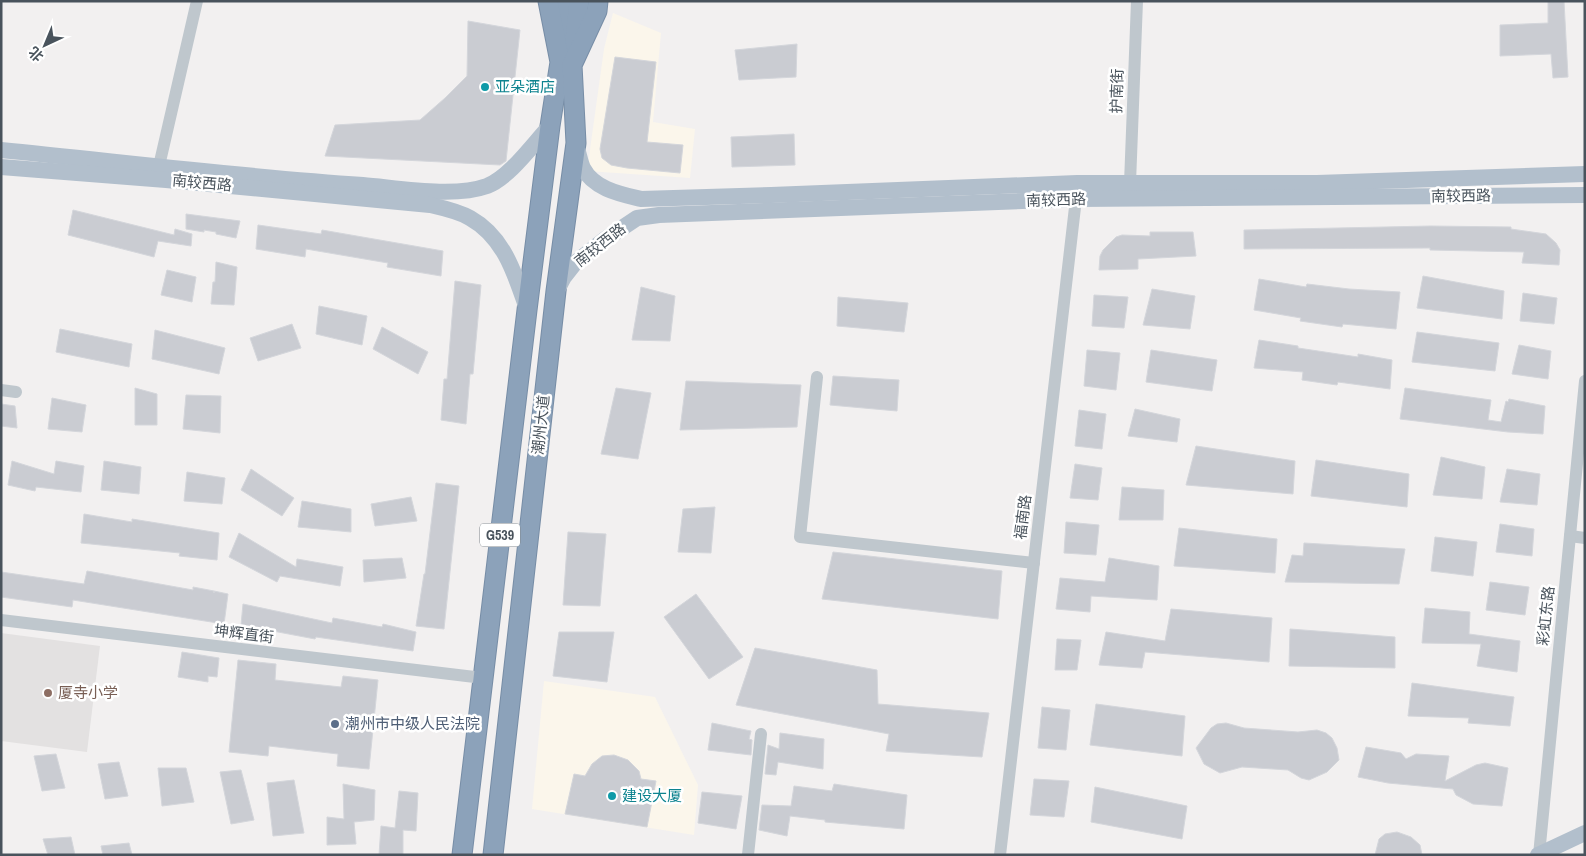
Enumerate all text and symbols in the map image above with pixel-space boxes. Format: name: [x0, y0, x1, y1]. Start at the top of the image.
north arrow: [20, 20, 70, 70]
text: 北: [25, 43, 47, 66]
street label: 护南街: [1105, 68, 1128, 114]
place label: 亚朵酒店: [495, 76, 555, 97]
marker: 亚朵酒店: [479, 81, 491, 93]
street label: 南较西路: [171, 169, 233, 196]
street label: 南较西路: [1431, 184, 1491, 207]
street label: 南较西路: [1026, 188, 1086, 211]
street label: 南较西路: [570, 218, 630, 271]
street label: 潮州大道: [527, 394, 554, 456]
street label: 福南路: [1009, 493, 1036, 541]
road number: G539: [480, 524, 520, 546]
street label: 彩虹东路: [1532, 585, 1559, 647]
street label: 坤辉直街: [213, 619, 275, 648]
place label: 厦寺小学: [58, 682, 118, 703]
marker: 厦寺小学: [42, 687, 54, 699]
place label: 潮州市中级人民法院: [345, 713, 480, 734]
marker: 潮州市中级人民法院: [329, 718, 341, 730]
place label: 建设大厦: [622, 785, 682, 806]
marker: 建设大厦: [606, 790, 618, 802]

